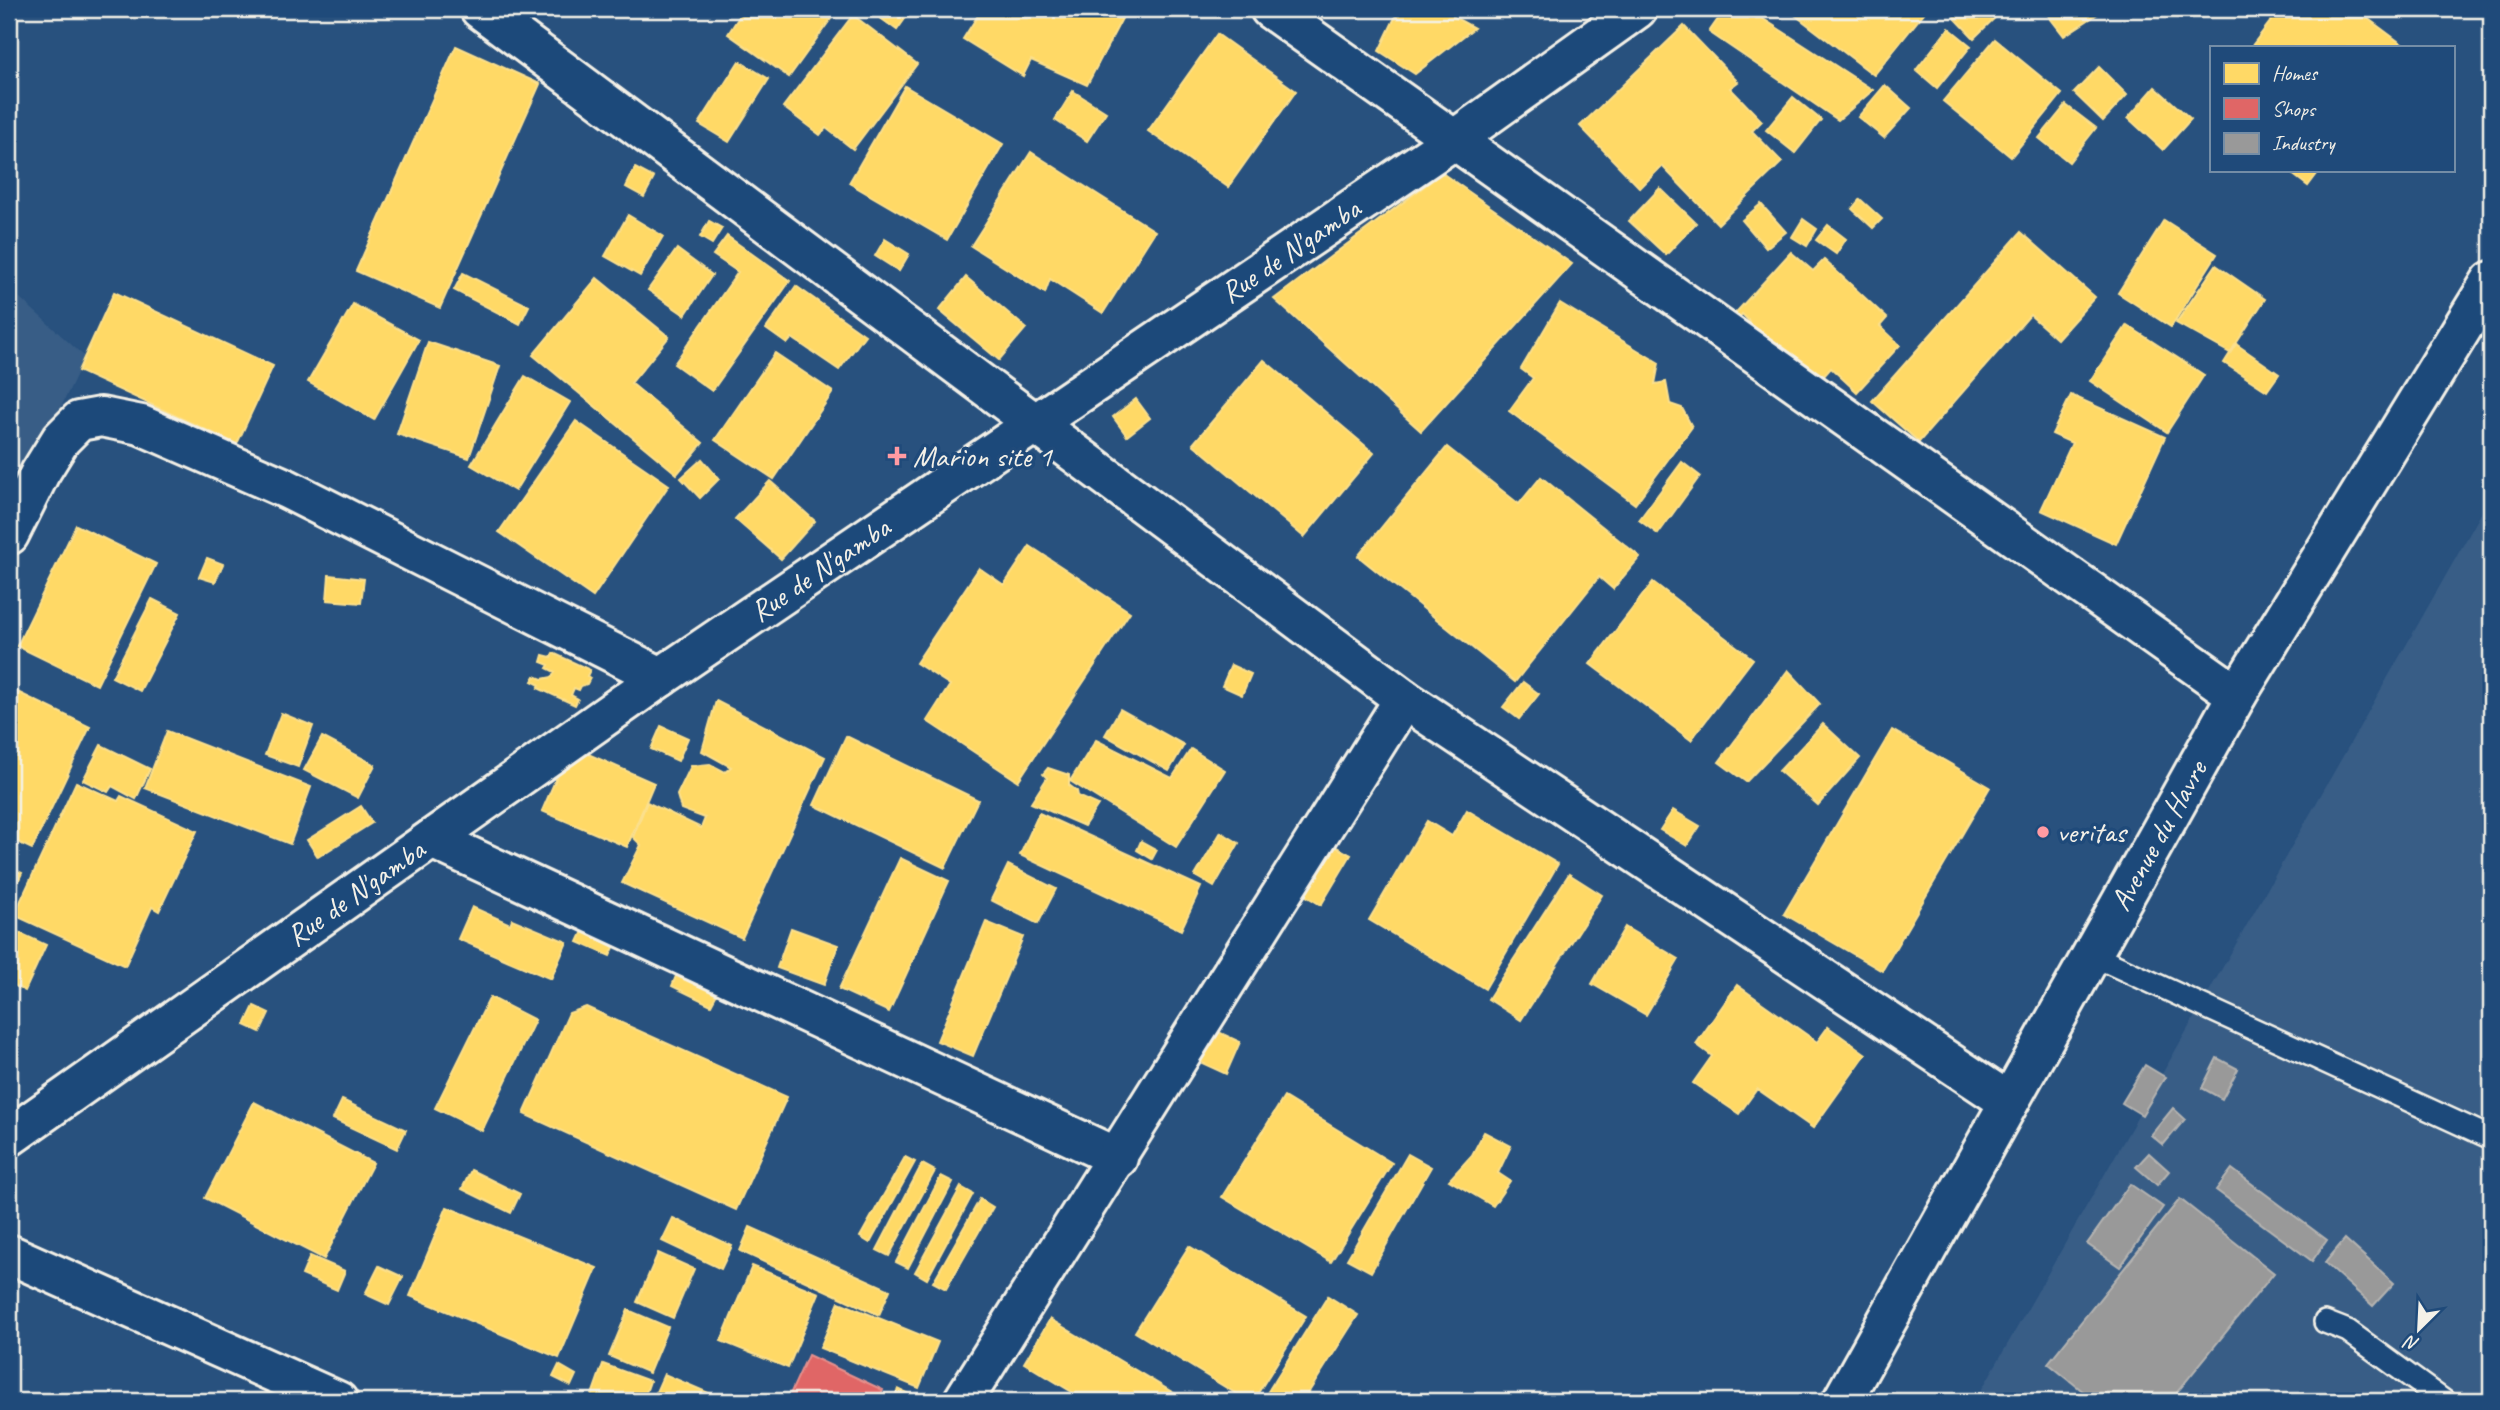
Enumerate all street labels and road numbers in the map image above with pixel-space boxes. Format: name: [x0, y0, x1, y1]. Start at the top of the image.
street label: Rue de N'gamba: [1213, 189, 1369, 312]
street label: Rue de N'gamba: [743, 507, 899, 630]
street label: Avenue du Havre: [2101, 752, 2217, 917]
street label: Rue de N'gamba: [279, 830, 434, 954]

